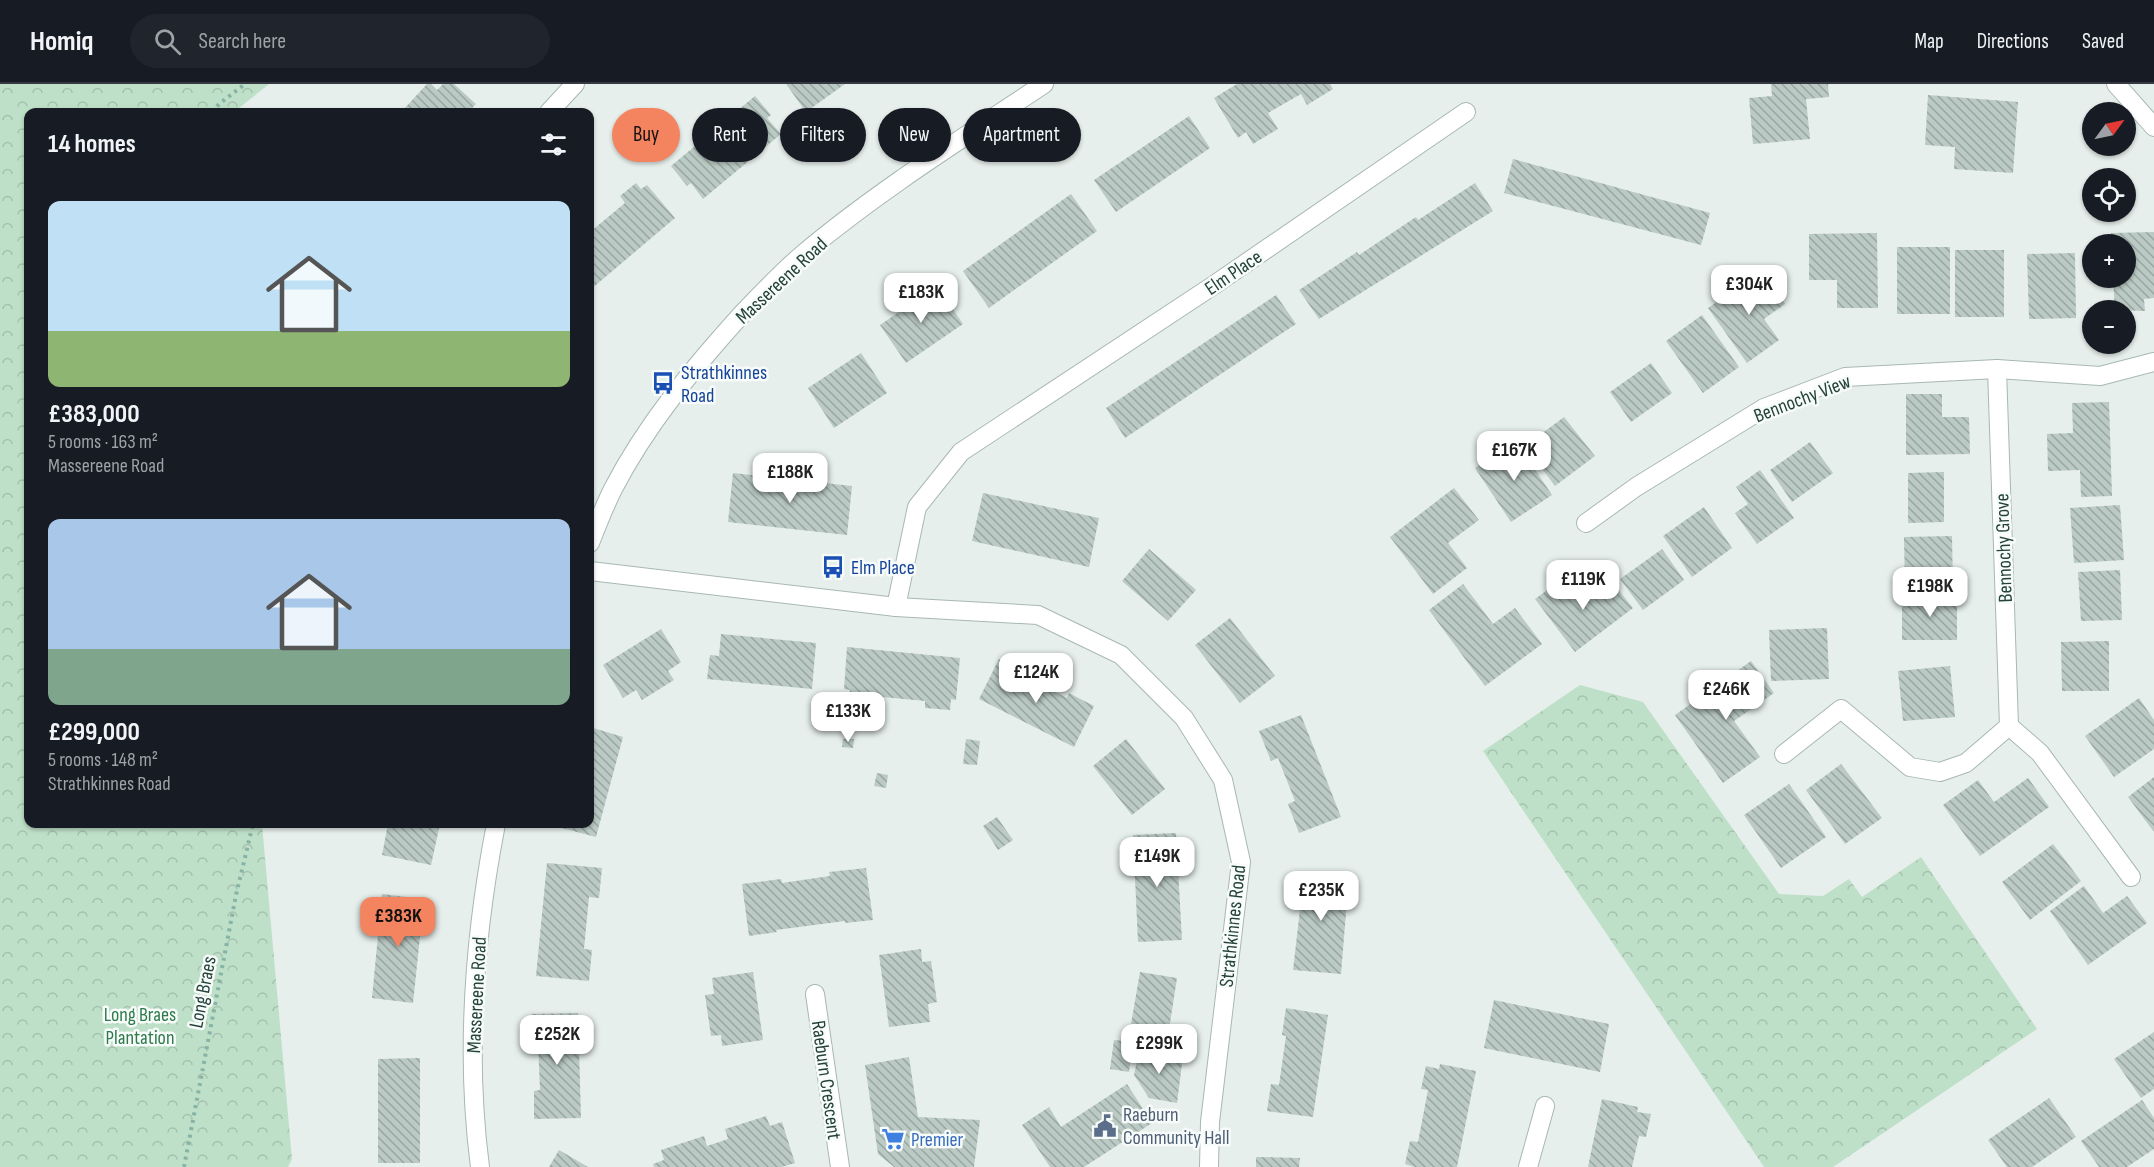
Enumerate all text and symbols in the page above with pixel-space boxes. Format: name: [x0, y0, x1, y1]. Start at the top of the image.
search box: [130, 14, 550, 68]
text: Homiq: [30, 25, 94, 58]
icon: search: [151, 25, 184, 58]
text: Search here: [199, 28, 286, 55]
text: Map: [1914, 29, 1944, 54]
text: Directions: [1977, 29, 2049, 54]
text: Saved: [2082, 29, 2124, 54]
north arrow: [2082, 102, 2136, 156]
map controls: [2082, 102, 2136, 354]
chip: Buy: [612, 108, 680, 162]
chip: Rent: [692, 108, 768, 162]
chip: Filters: [780, 108, 866, 162]
chip: New: [878, 108, 951, 162]
chip: Apartment: [963, 108, 1081, 162]
icon: filters: [537, 128, 570, 161]
text: 14 homes: [48, 129, 136, 160]
button: locate: [2082, 168, 2136, 222]
street label: Massereene Road: [731, 232, 832, 329]
button: +: [2082, 234, 2136, 288]
icon: home: [255, 240, 363, 348]
street label: Elm Place: [1200, 245, 1267, 301]
pin: £304K: [1707, 265, 1791, 316]
text: £304K: [1725, 272, 1773, 296]
pin: £183K: [879, 273, 963, 324]
text: £183K: [898, 280, 944, 304]
button: −: [2082, 300, 2136, 354]
place label: Strathkinnes Road: [681, 361, 767, 408]
bus stop icon: Strathkinnes Road: [650, 370, 676, 396]
street label: Bennochy View: [1751, 370, 1854, 428]
text: £383,000: [48, 399, 140, 430]
text: 5 rooms · 163 m²: [48, 430, 158, 454]
pin: £167K: [1472, 431, 1556, 482]
text: £167K: [1491, 438, 1537, 462]
pin: £188K: [748, 453, 832, 504]
text: Massereene Road: [48, 454, 164, 478]
text: £188K: [767, 460, 813, 484]
street label: Bennochy Grove: [1990, 493, 2018, 603]
bus stop icon: Elm Place: [820, 554, 846, 580]
place label: Elm Place: [851, 556, 915, 580]
icon: home: [255, 558, 363, 666]
pin: £119K: [1541, 560, 1625, 611]
text: £119K: [1560, 567, 1606, 591]
pin: £198K: [1888, 567, 1972, 618]
text: £198K: [1907, 574, 1953, 598]
pin: £124K: [994, 653, 1078, 704]
text: £124K: [1013, 660, 1059, 684]
pin: £246K: [1684, 670, 1768, 721]
text: £246K: [1702, 677, 1750, 701]
pin: £133K: [806, 692, 890, 743]
text: £133K: [825, 699, 871, 723]
text: £299,000: [48, 717, 140, 748]
text: 5 rooms · 148 m²: [48, 748, 158, 772]
text: Strathkinnes Road: [48, 772, 171, 796]
pin: £149K: [1115, 837, 1199, 888]
text: £149K: [1134, 844, 1180, 868]
street label: Strathkinnes Road: [1215, 864, 1251, 988]
pin: £235K: [1279, 871, 1363, 922]
text: £235K: [1298, 878, 1344, 902]
pin: £383K: [356, 897, 440, 948]
text: £383K: [374, 904, 422, 928]
street label: Massereene Road: [462, 936, 492, 1054]
street label: Long Braes: [184, 954, 222, 1030]
park label: Long Braes Plantation: [104, 1003, 176, 1050]
pin: £252K: [515, 1015, 599, 1066]
street label: Raeburn Crescent: [806, 1019, 846, 1141]
text: £252K: [534, 1022, 580, 1046]
pin: £299K: [1117, 1024, 1201, 1075]
text: £299K: [1135, 1031, 1183, 1055]
place label: Raeburn Community Hall: [1123, 1103, 1229, 1150]
public building icon: Raeburn Community Hall: [1092, 1113, 1118, 1139]
supermarket icon: Premier: [880, 1126, 906, 1152]
place label: Premier: [911, 1128, 963, 1152]

